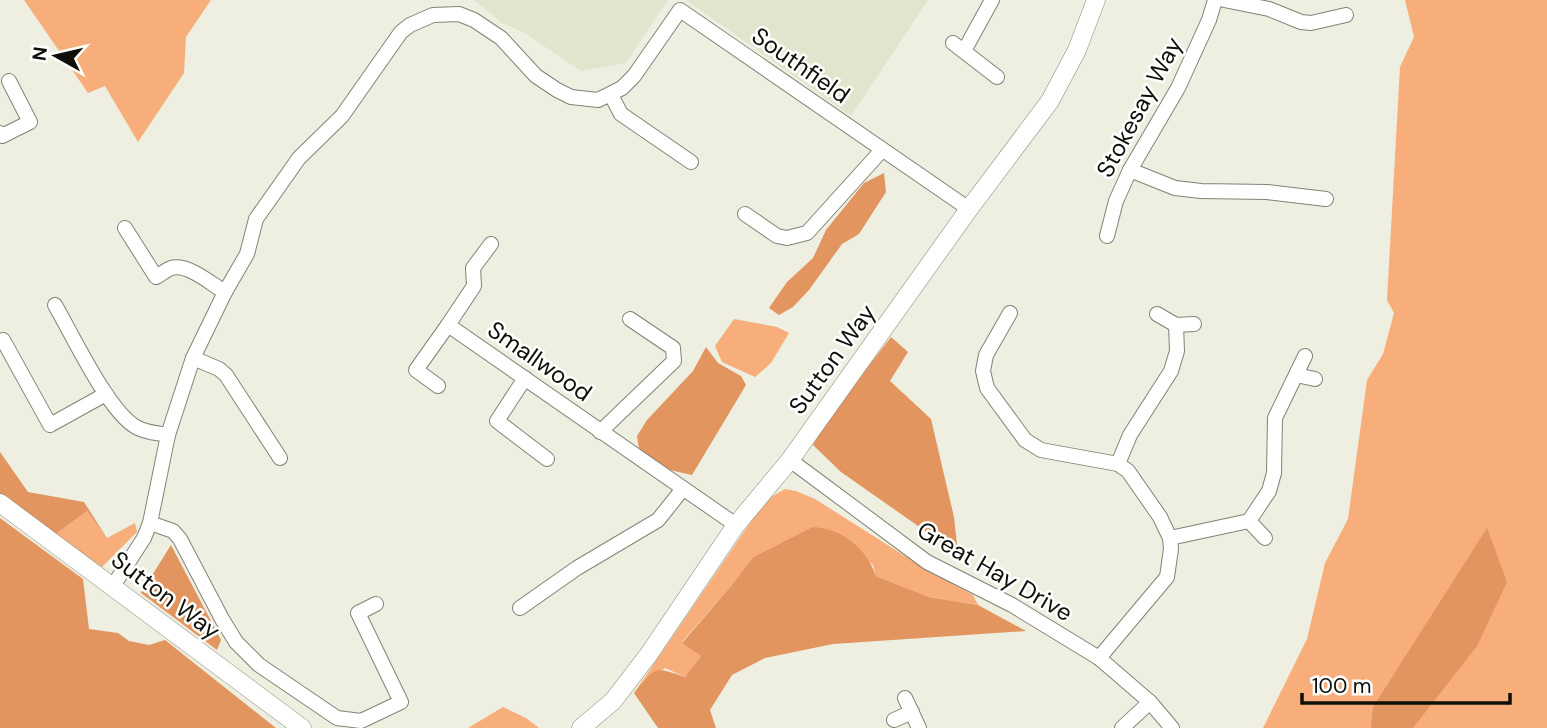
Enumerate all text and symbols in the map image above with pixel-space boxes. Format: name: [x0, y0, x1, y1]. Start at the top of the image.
street label: Southfield: [746, 20, 856, 110]
north arrow: [21, 21, 91, 91]
street label: Stokesay Way: [1089, 31, 1189, 183]
text: N: [26, 45, 53, 62]
street label: Sutton Way: [782, 298, 882, 420]
street label: Smallwood: [482, 314, 598, 408]
street label: Great Hay Drive: [912, 514, 1078, 628]
street label: Sutton Way: [105, 544, 227, 646]
scale bar: [1302, 662, 1510, 706]
text: 100 m: [1312, 672, 1372, 700]

